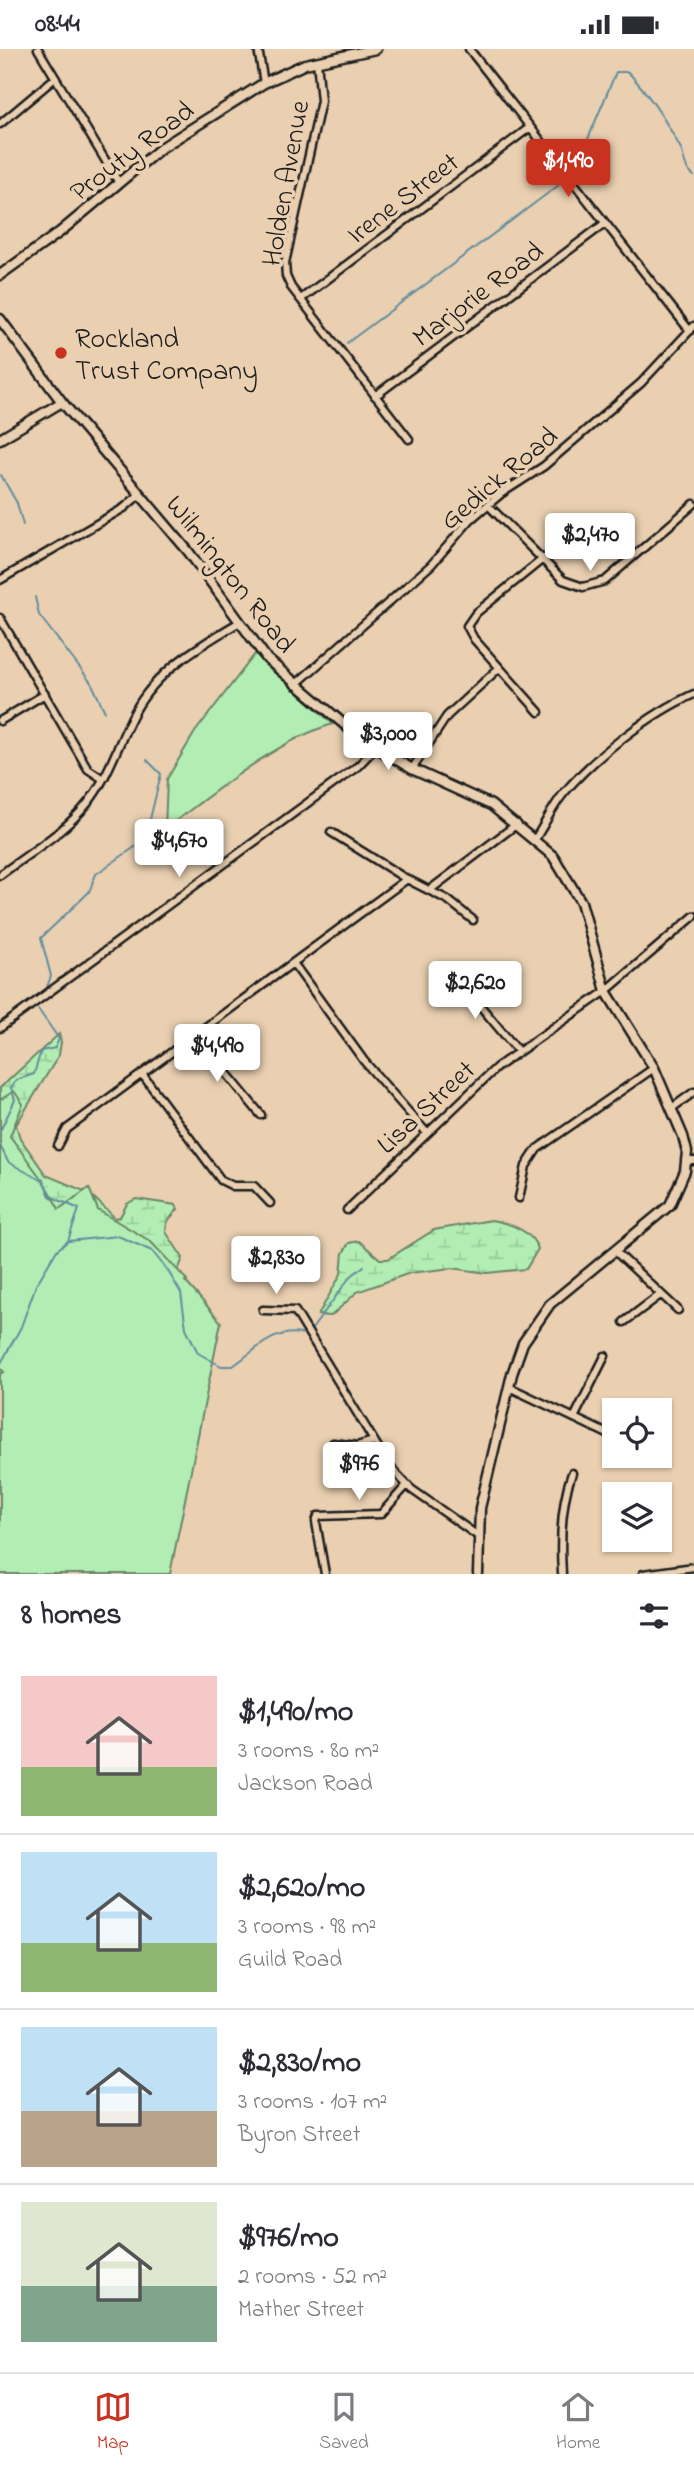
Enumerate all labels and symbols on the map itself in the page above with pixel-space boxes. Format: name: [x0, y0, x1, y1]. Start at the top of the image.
street label: Prouty Road: [62, 92, 204, 213]
street label: Holden Avenue: [253, 97, 322, 270]
pin: $1,490: [511, 139, 625, 199]
street label: Irene Street: [339, 144, 469, 256]
street label: Marjorie Road: [405, 233, 554, 359]
place label: Rockland Trust Company: [75, 320, 258, 393]
marker: Rockland Trust Company: [53, 345, 69, 361]
street label: Gedick Road: [432, 418, 569, 542]
street label: Wilmington Road: [154, 487, 305, 664]
pin: $2,470: [533, 513, 647, 573]
pin: $3,000: [331, 713, 445, 772]
pin: $4,670: [122, 819, 236, 879]
pin: $2,620: [418, 961, 532, 1021]
pin: $4,490: [160, 1025, 274, 1084]
street label: Lisa Street: [369, 1052, 486, 1165]
pin: $2,830: [219, 1237, 333, 1296]
pin: $976: [318, 1443, 400, 1502]

